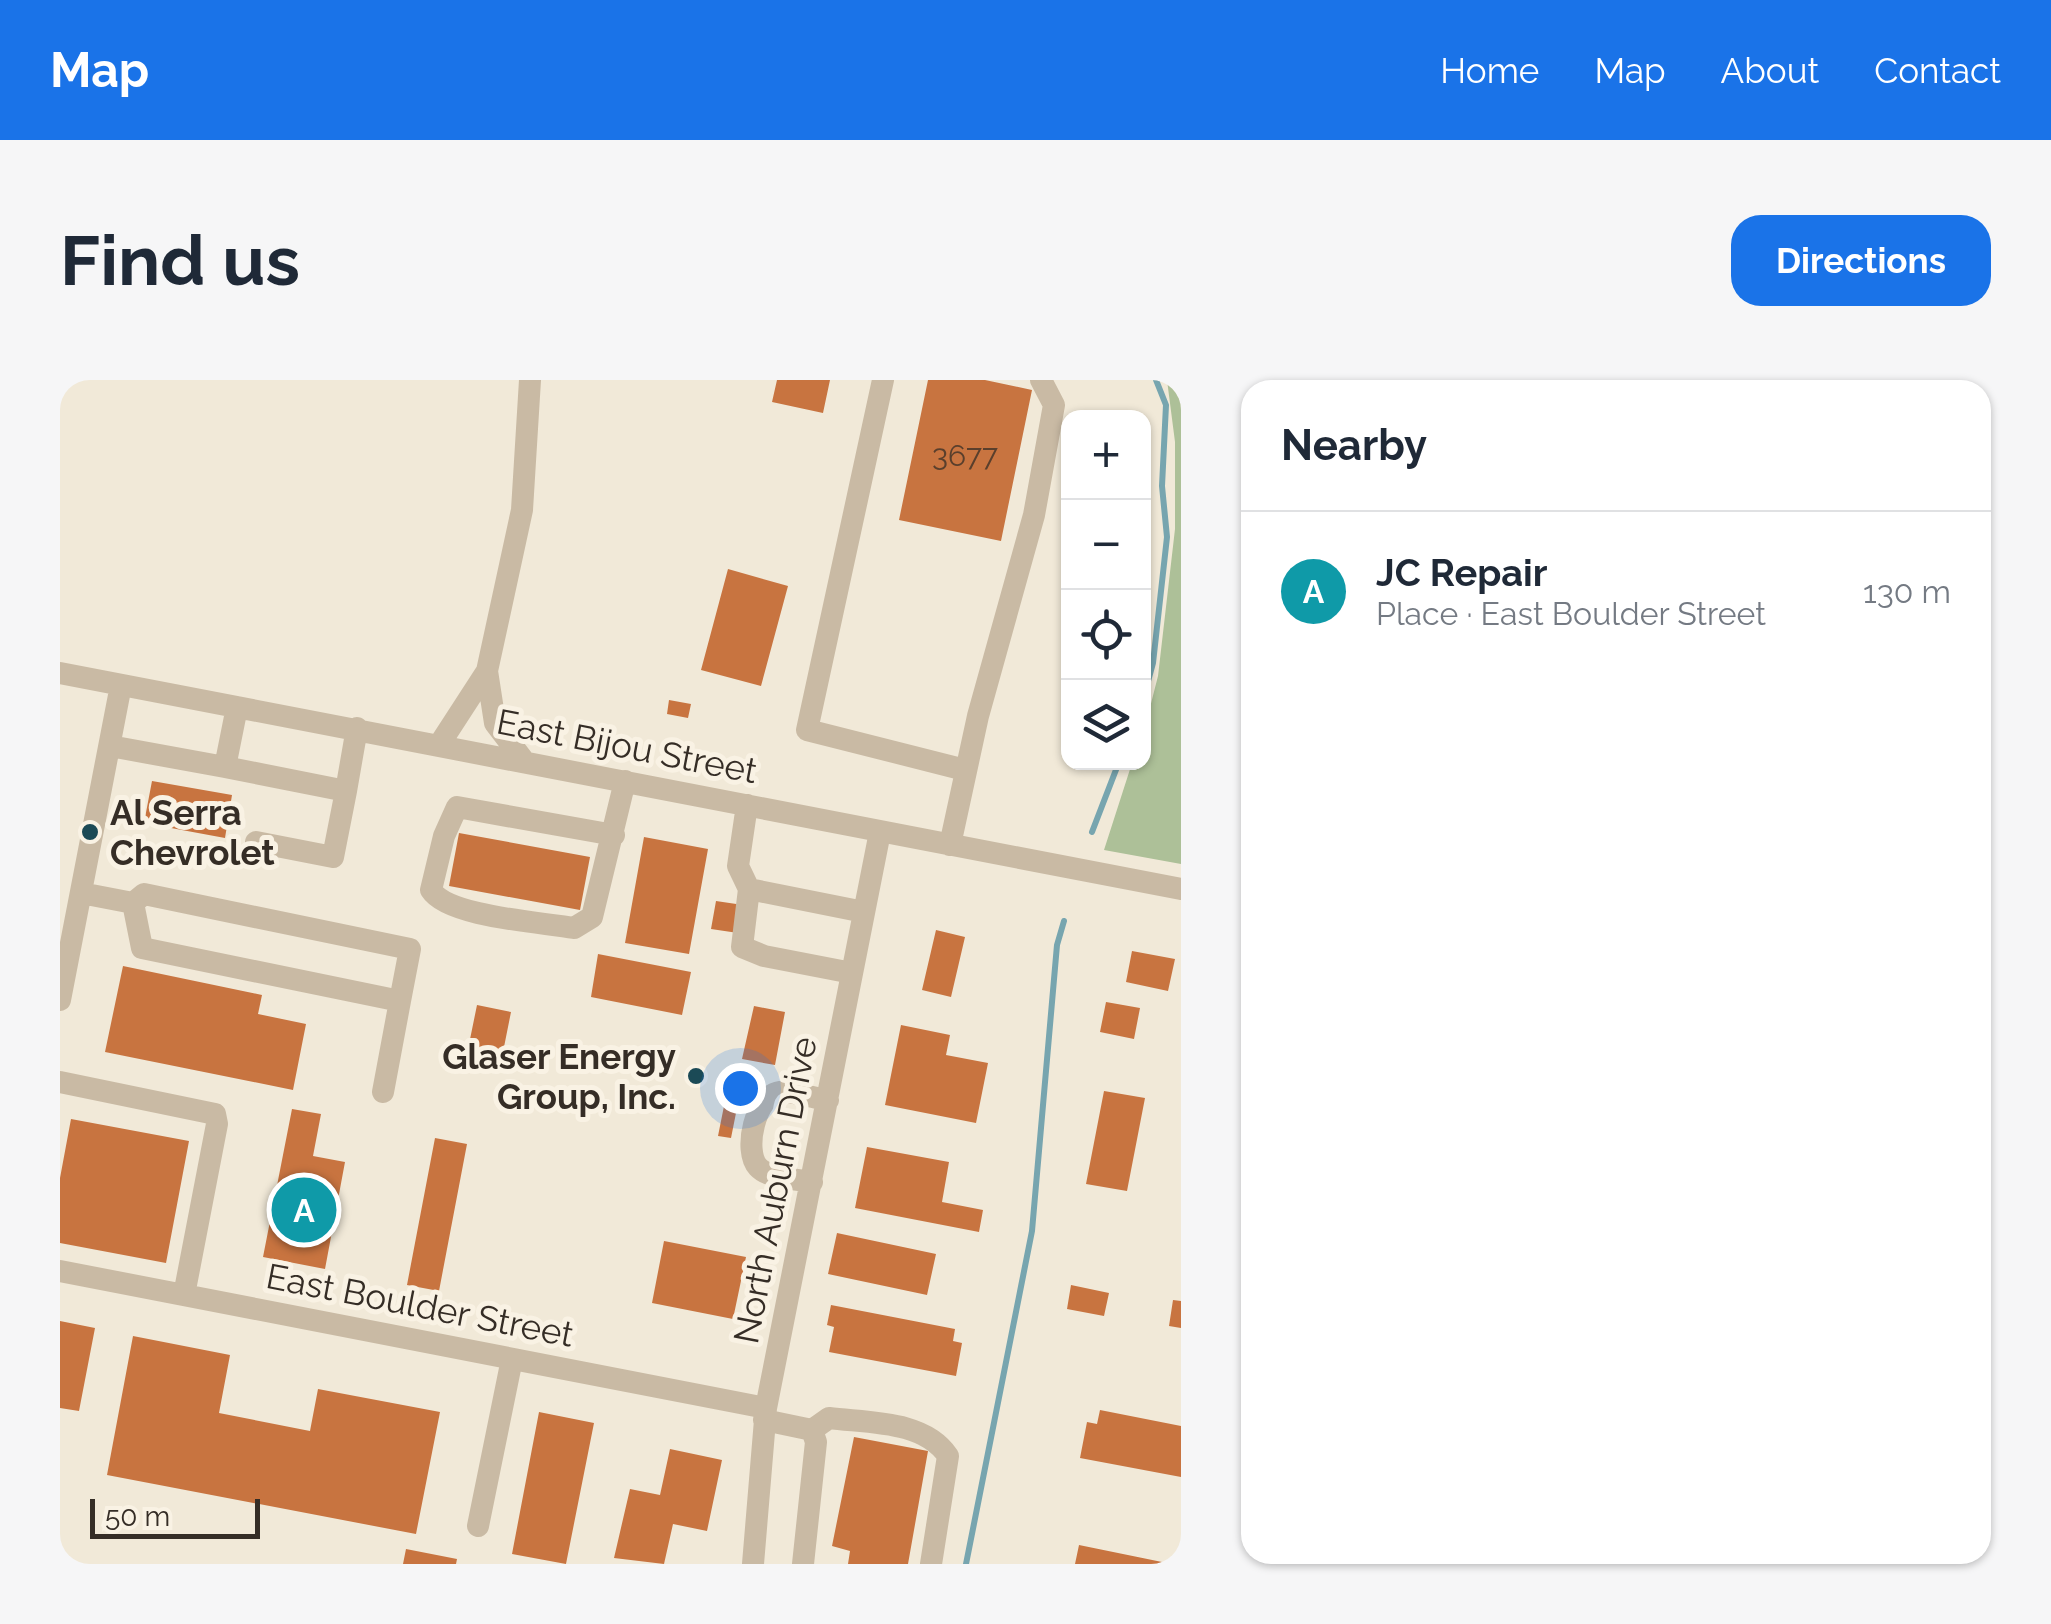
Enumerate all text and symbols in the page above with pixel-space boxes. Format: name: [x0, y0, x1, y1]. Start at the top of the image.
text: Map: [50, 42, 149, 98]
text: Home: [1440, 50, 1539, 91]
text: Map: [1594, 50, 1666, 91]
text: About: [1721, 50, 1819, 91]
text: Contact: [1874, 50, 2001, 91]
button: Directions: [1731, 215, 1991, 306]
text: Find us: [60, 219, 300, 301]
map controls: [1061, 410, 1151, 770]
button: +: [1061, 410, 1151, 500]
text: Nearby: [1281, 421, 1427, 470]
house number: 3677: [932, 438, 998, 473]
button: −: [1061, 500, 1151, 590]
text: JC Repair: [1376, 550, 1548, 595]
text: A: [1303, 573, 1324, 610]
text: 130 m: [1863, 573, 1951, 610]
button: locate: [1061, 590, 1151, 680]
text: Place · East Boulder Street: [1376, 595, 1766, 632]
button: layers: [1061, 680, 1151, 770]
street label: East Bijou Street: [493, 701, 761, 791]
place label: Al Serra Chevrolet: [110, 792, 275, 873]
marker: Al Serra Chevrolet: [79, 821, 101, 843]
street label: North Auburn Drive: [725, 1033, 825, 1347]
place label: Glaser Energy Group, Inc.: [442, 1036, 676, 1117]
your location: [715, 1063, 766, 1114]
marker: Glaser Energy Group, Inc.: [685, 1065, 707, 1087]
pin: A: [272, 1172, 336, 1248]
street label: East Boulder Street: [263, 1255, 577, 1355]
scale bar: [90, 1494, 260, 1538]
text: 50 m: [105, 1500, 170, 1533]

